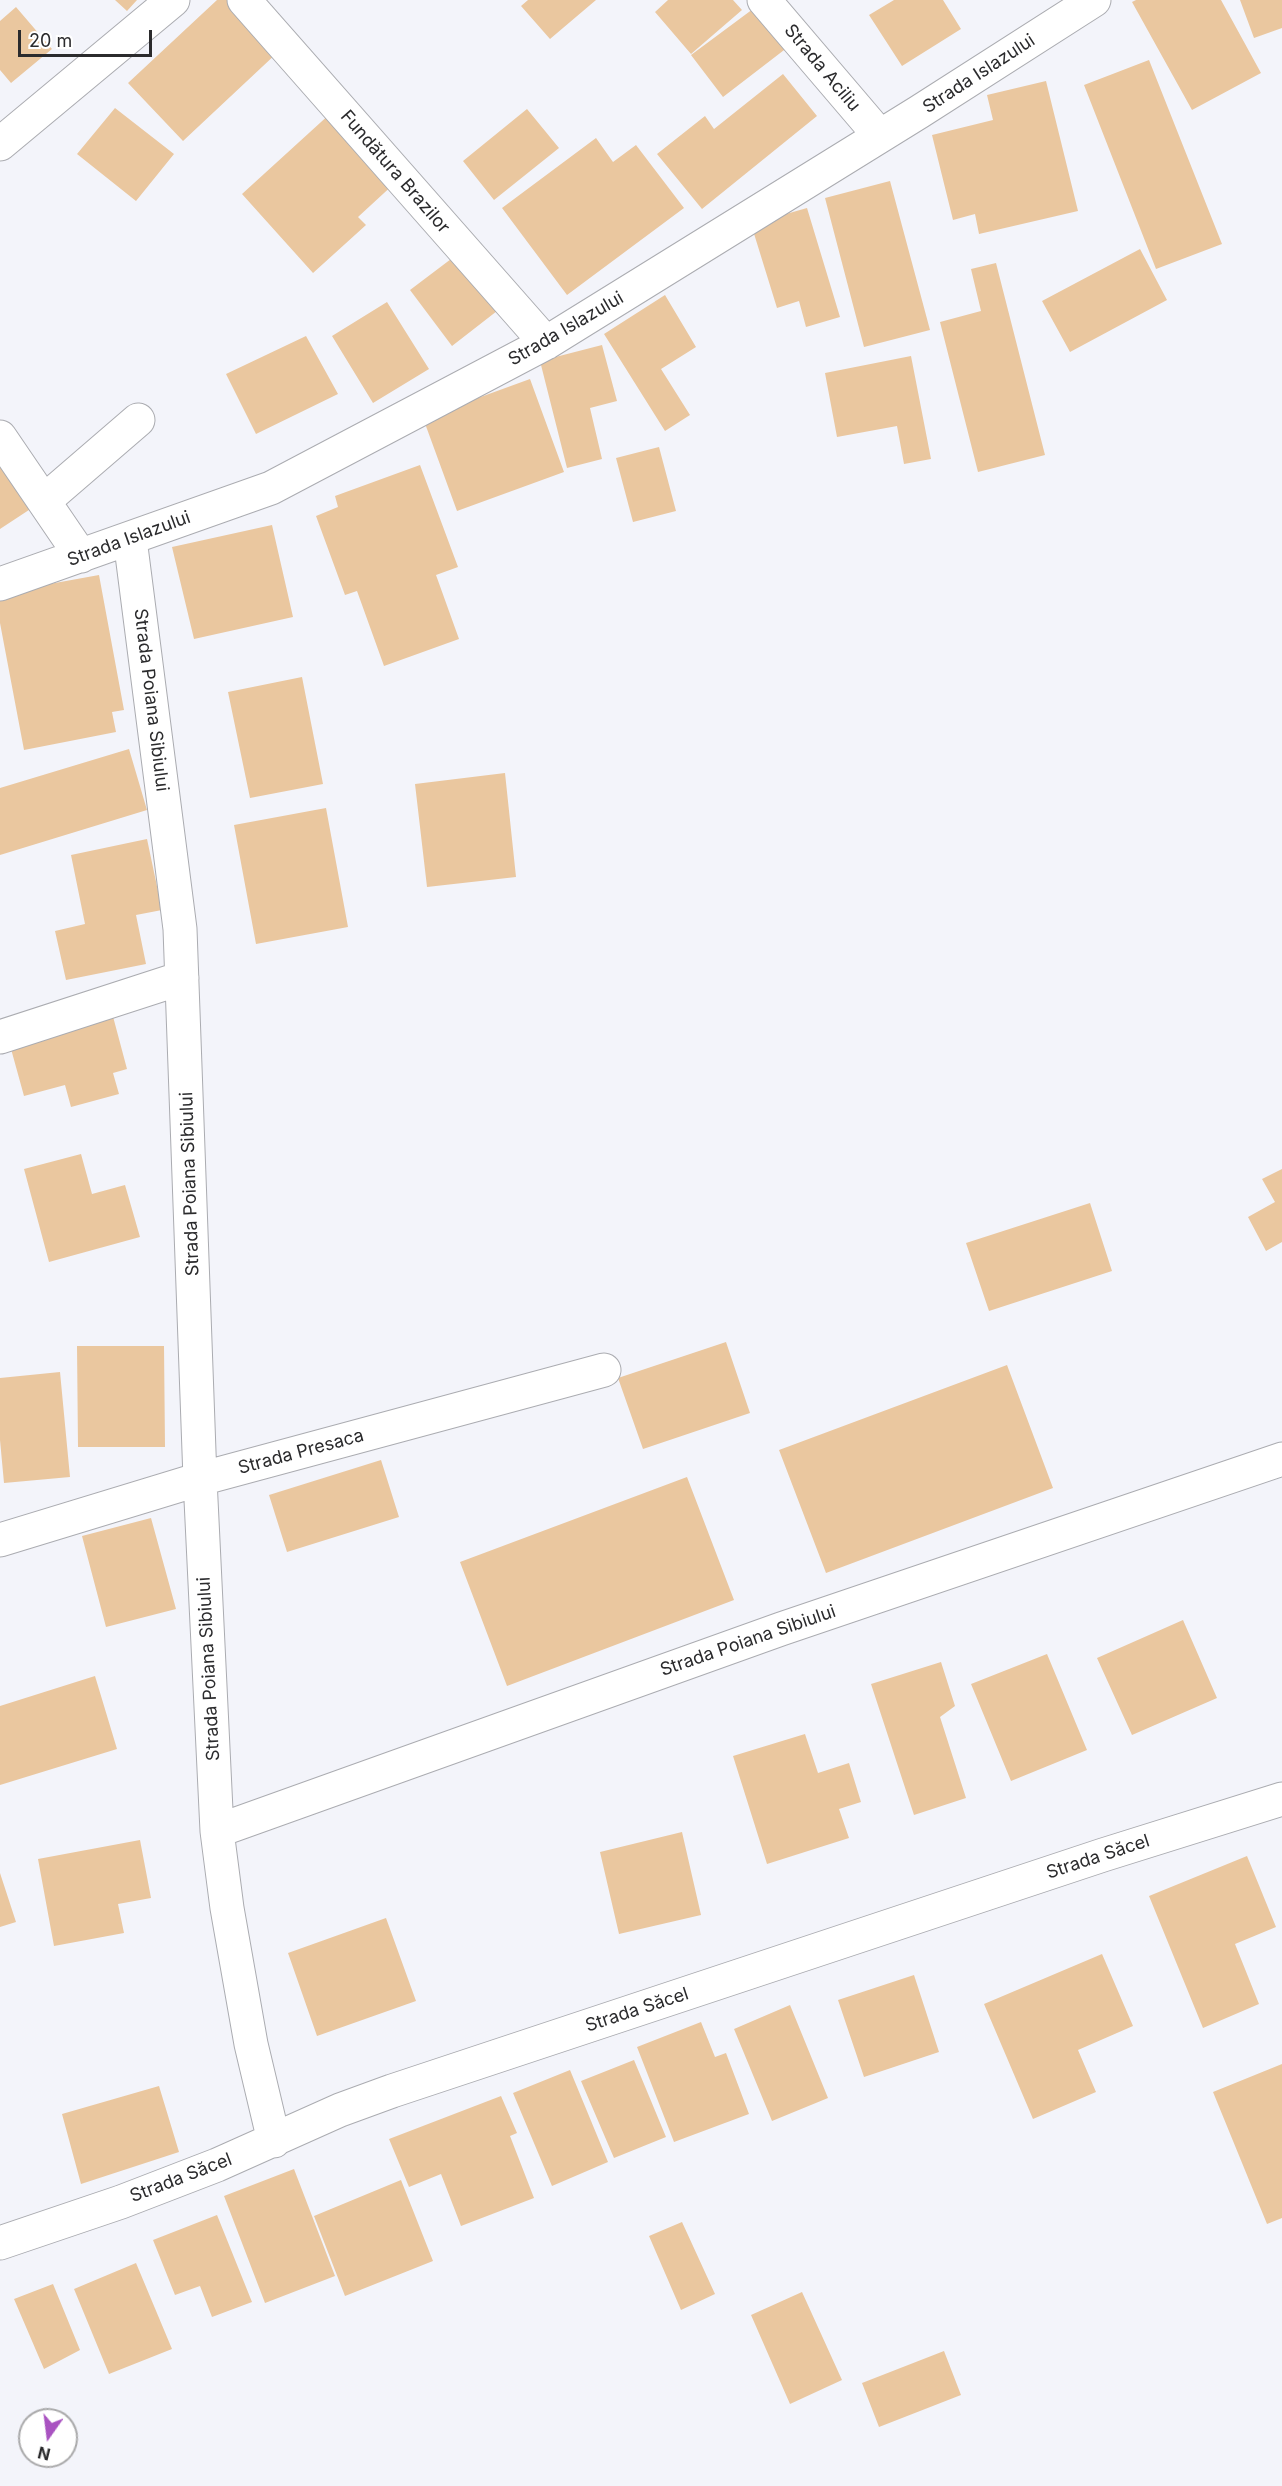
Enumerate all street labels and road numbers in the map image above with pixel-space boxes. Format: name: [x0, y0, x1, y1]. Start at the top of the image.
street label: Strada Aciliu: [779, 20, 865, 116]
street label: Strada Islazului: [919, 30, 1039, 118]
street label: Fundătura Brazilor: [336, 106, 454, 238]
street label: Strada Islazului: [505, 287, 627, 371]
street label: Strada Islazului: [65, 507, 193, 571]
street label: Strada Poiana Sibiului: [129, 607, 173, 793]
street label: Strada Poiana Sibiului: [176, 1092, 204, 1276]
street label: Strada Presaca: [236, 1425, 366, 1479]
street label: Strada Poiana Sibiului: [193, 1576, 225, 1762]
street label: Strada Poiana Sibiului: [657, 1601, 839, 1681]
street label: Strada Săcel: [1044, 1830, 1152, 1884]
street label: Strada Săcel: [583, 1983, 691, 2037]
street label: Strada Săcel: [127, 2149, 235, 2207]

